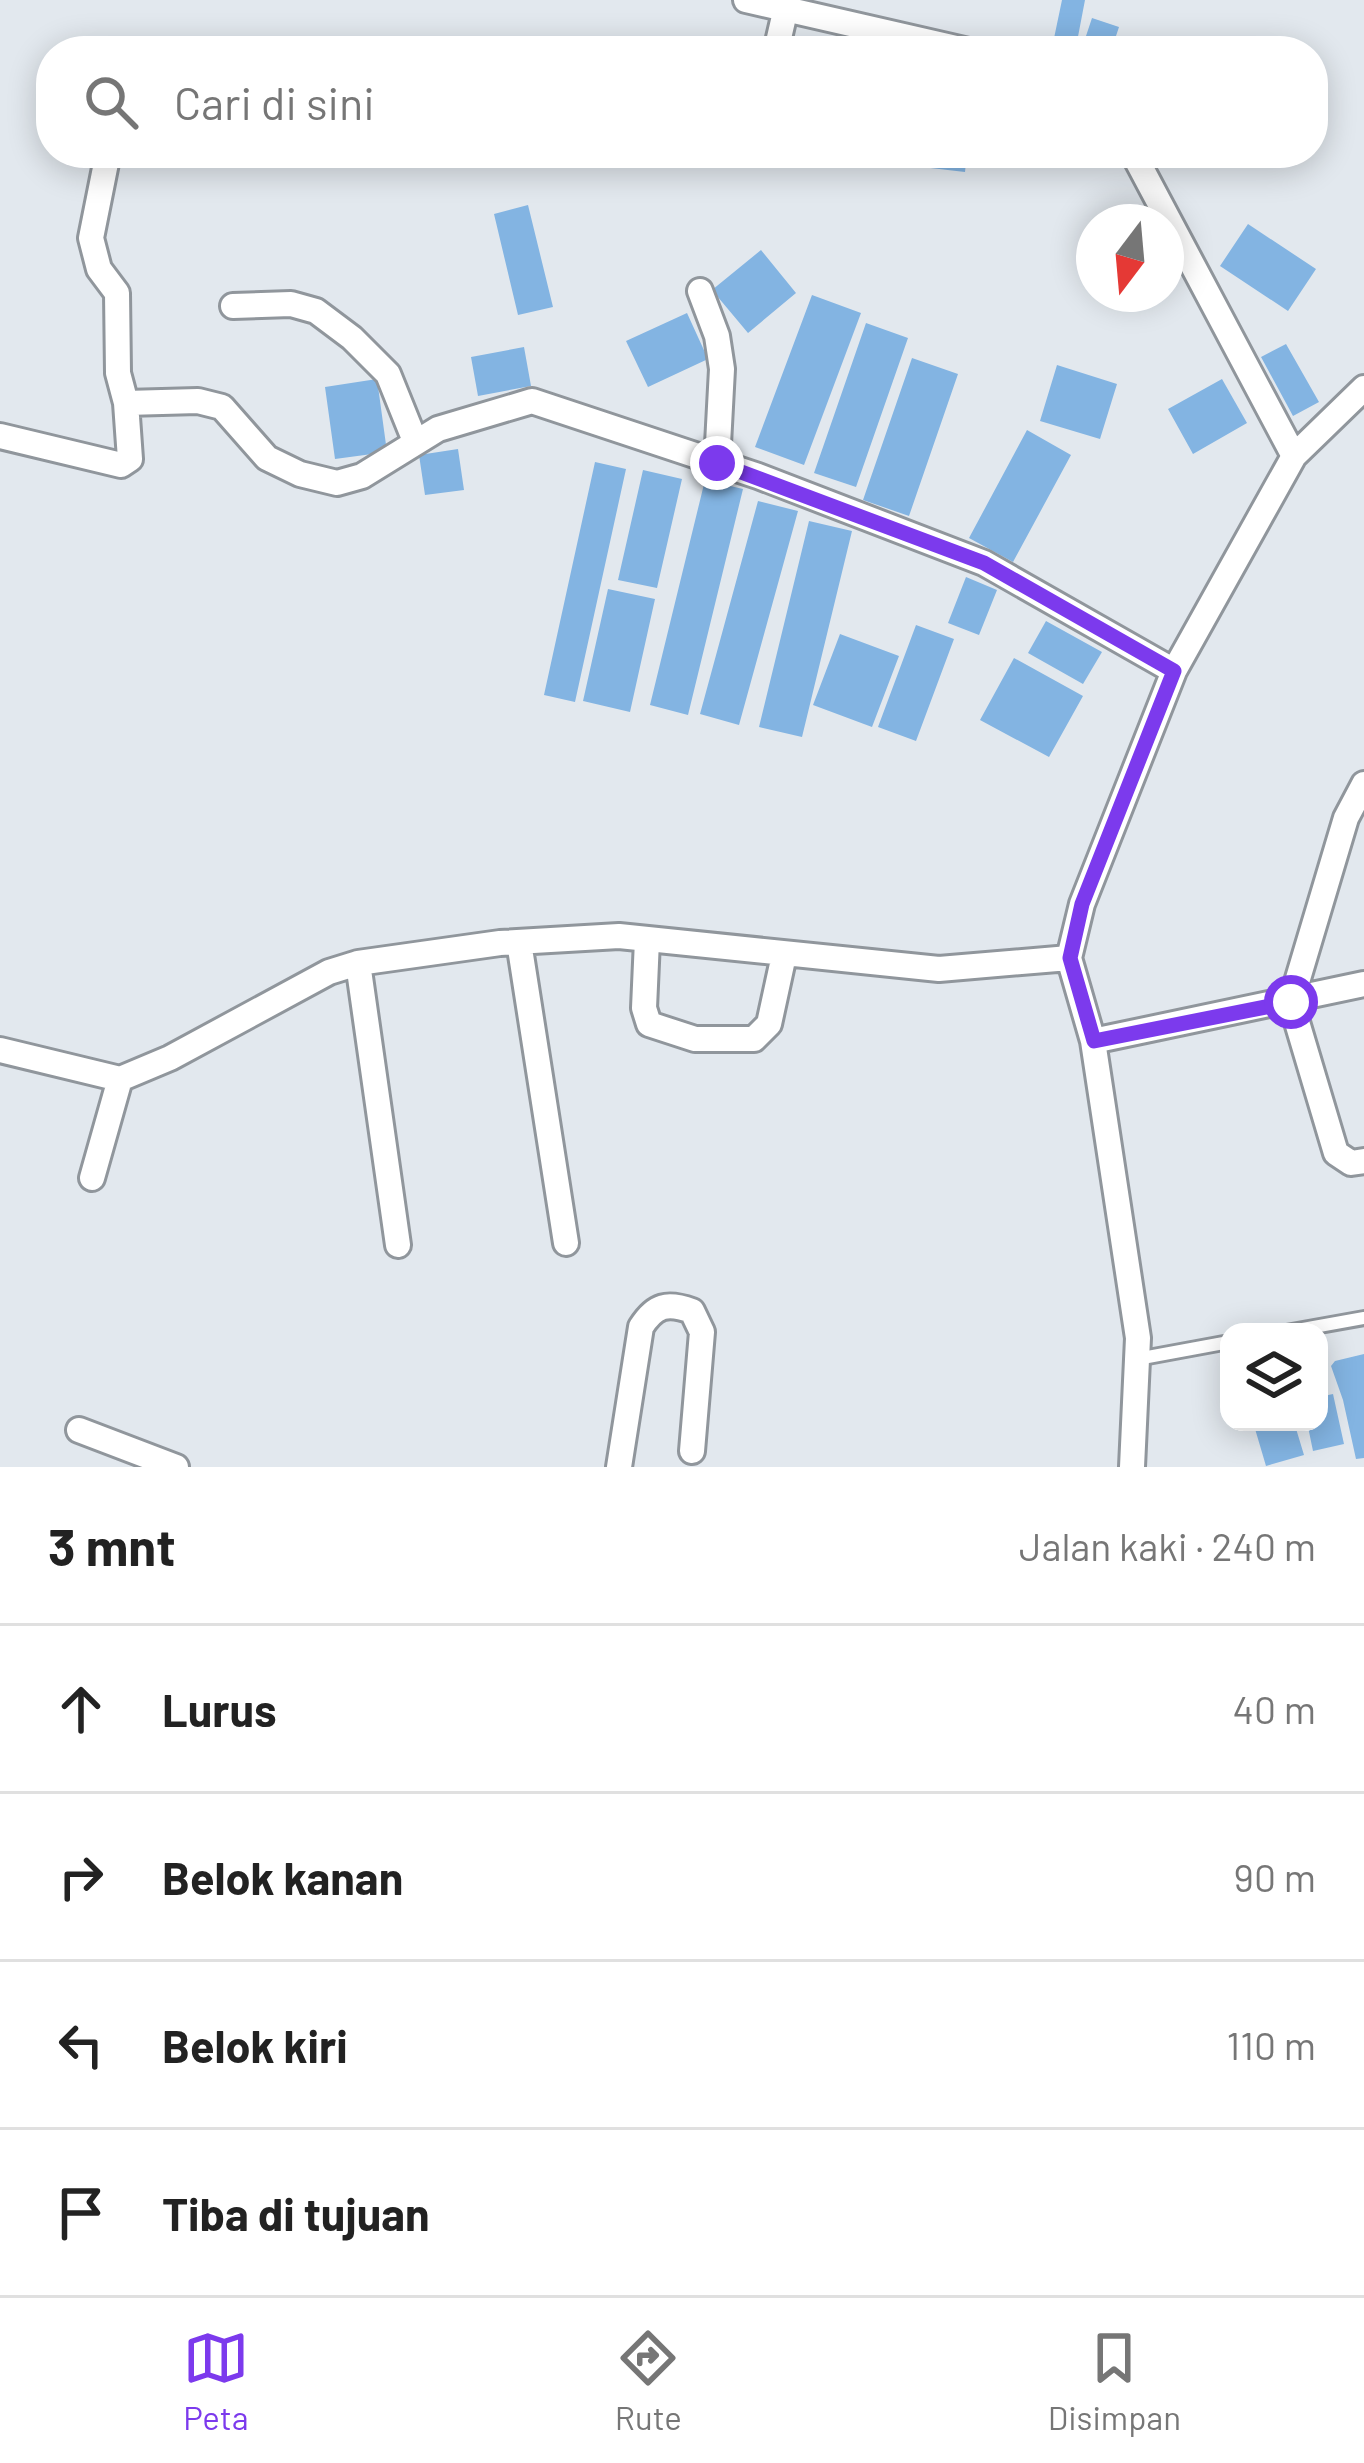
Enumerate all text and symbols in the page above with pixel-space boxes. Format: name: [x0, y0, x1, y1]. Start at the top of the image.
search box: [36, 36, 1328, 168]
icon: search: [78, 69, 144, 135]
text: Cari di sini: [174, 75, 375, 129]
north arrow: [1076, 204, 1184, 312]
route end: [690, 436, 744, 490]
route start: [1264, 975, 1318, 1029]
map controls: [1220, 1323, 1328, 1431]
button: layers: [1220, 1323, 1328, 1431]
text: 3 mnt: [48, 1515, 176, 1576]
text: Jalan kaki · 240 m: [1019, 1522, 1316, 1569]
icon: ahead: [48, 1676, 114, 1742]
text: Lurus: [162, 1682, 277, 1736]
text: 40 m: [1232, 1685, 1316, 1732]
icon: right: [48, 1844, 114, 1910]
text: Belok kanan: [162, 1850, 403, 1904]
text: 90 m: [1234, 1853, 1316, 1900]
icon: left: [48, 2012, 114, 2078]
text: Belok kiri: [162, 2018, 348, 2072]
text: 110 m: [1226, 2021, 1316, 2068]
icon: arrive: [48, 2180, 114, 2246]
text: Tiba di tujuan: [162, 2186, 430, 2240]
tab: Peta: [183, 2325, 249, 2437]
tab: Rute: [615, 2325, 682, 2437]
tab: Disimpan: [1048, 2325, 1181, 2437]

